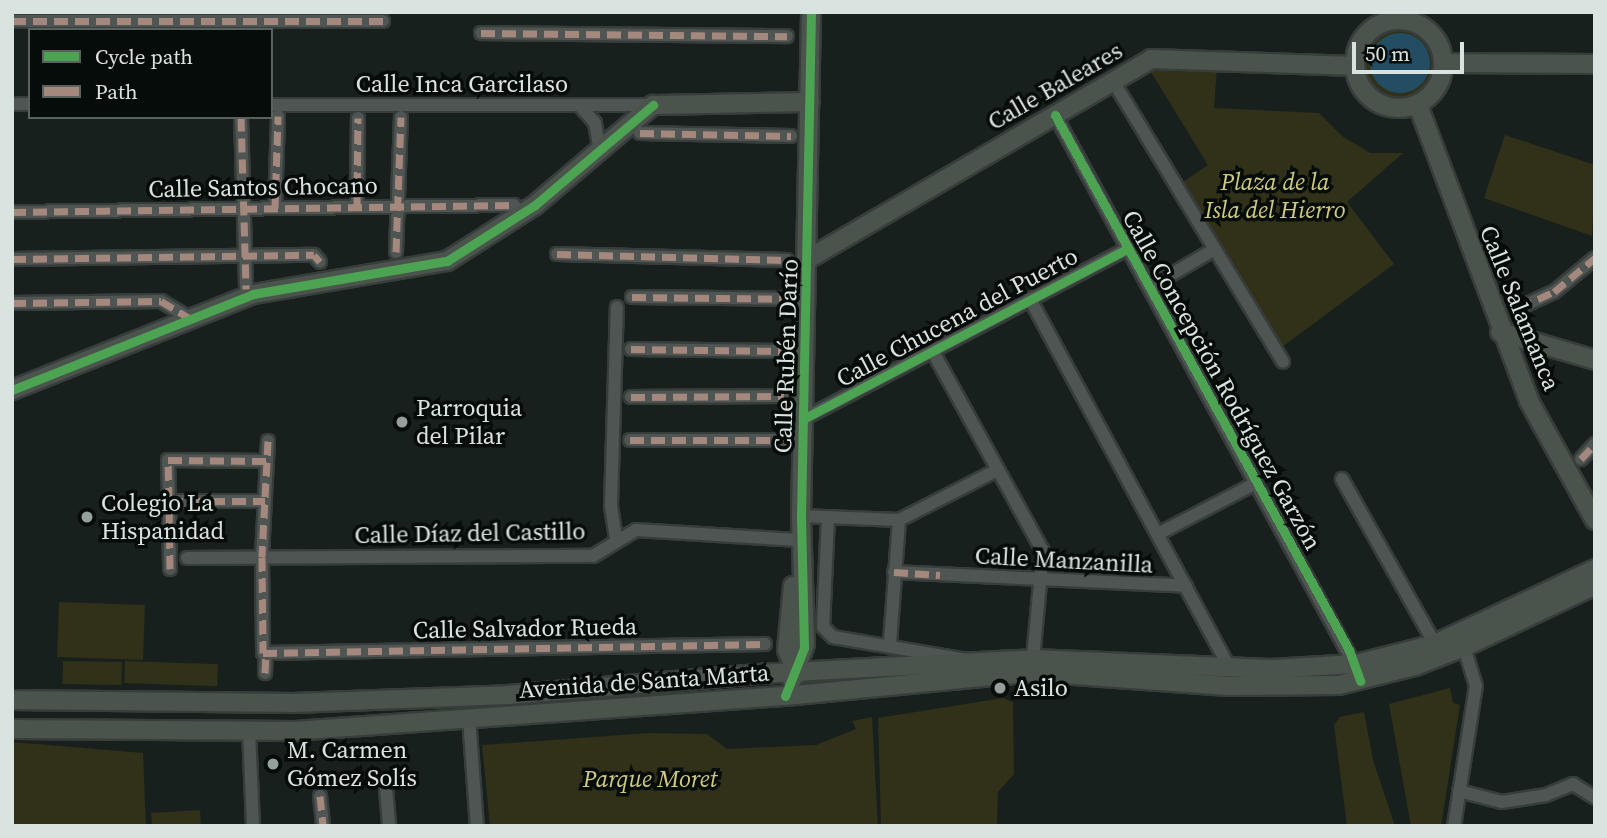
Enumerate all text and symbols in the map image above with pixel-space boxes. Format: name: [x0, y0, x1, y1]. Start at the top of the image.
legend: [28, 28, 273, 119]
scale bar: [1355, 28, 1467, 72]
street label: Calle Baleares: [983, 36, 1127, 136]
text: 50 m: [1365, 39, 1410, 68]
text: Cycle path: [95, 42, 193, 71]
street label: Calle Inca Garcilaso: [356, 70, 568, 98]
text: Path: [95, 77, 138, 106]
park label: Plaza de la Isla del Hierro: [1205, 168, 1345, 224]
street label: Calle Santos Chocano: [148, 171, 378, 203]
street label: Calle Concepción Rodríguez Garzón: [1116, 205, 1328, 555]
street label: Calle Salamanca: [1474, 221, 1566, 395]
street label: Calle Chucena del Puerto: [831, 241, 1083, 393]
street label: Calle Rubén Darío: [768, 258, 804, 454]
place label: Parroquia del Pilar: [416, 394, 522, 450]
marker: Parroquia del Pilar: [394, 414, 410, 430]
place label: Colegio La Hispanidad: [101, 489, 224, 545]
marker: Colegio La Hispanidad: [79, 509, 95, 525]
street label: Calle Díaz del Castillo: [354, 517, 586, 549]
street label: Calle Manzanilla: [974, 541, 1154, 579]
street label: Calle Salvador Rueda: [413, 612, 637, 644]
street label: Avenida de Santa Marta: [518, 658, 770, 704]
place label: Asilo: [1014, 674, 1068, 702]
marker: Asilo: [992, 680, 1008, 696]
place label: M. Carmen Gómez Solís: [287, 736, 417, 792]
marker: M. Carmen Gómez Solís: [265, 756, 281, 772]
park label: Parque Moret: [583, 765, 717, 793]

